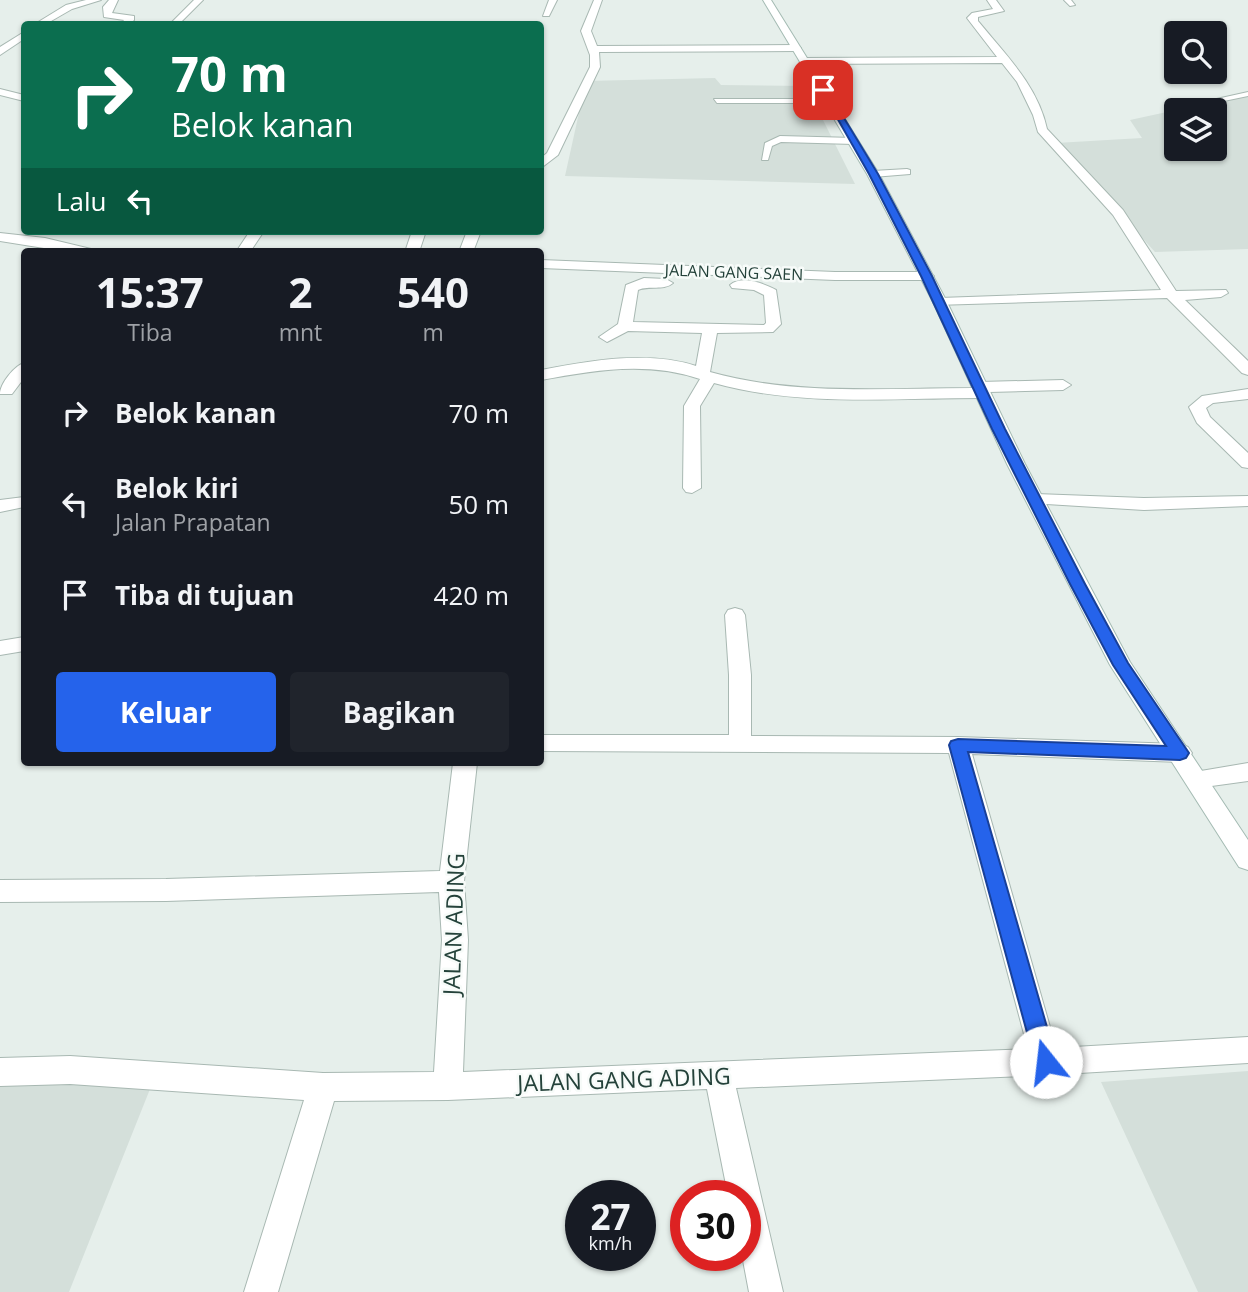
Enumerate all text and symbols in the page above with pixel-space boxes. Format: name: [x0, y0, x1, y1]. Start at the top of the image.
map controls: [1164, 21, 1227, 161]
button: search: [1164, 21, 1227, 84]
text: 70 m: [171, 40, 288, 106]
icon: right: [56, 49, 147, 140]
pin: [793, 60, 853, 120]
icon: arrive: [804, 71, 842, 109]
button: layers: [1164, 98, 1227, 161]
text: Belok kanan: [171, 103, 354, 146]
icon: left: [121, 182, 159, 220]
text: Lalu: [56, 183, 107, 219]
street label: JALAN GANG SAEN: [662, 259, 804, 285]
text: 15:37: [96, 263, 204, 320]
text: 2: [288, 263, 312, 320]
text: 540: [397, 263, 469, 320]
text: Tiba: [127, 316, 173, 348]
text: mnt: [279, 316, 322, 348]
text: m: [422, 316, 444, 348]
icon: right: [56, 394, 94, 432]
text: Belok kanan: [115, 395, 276, 431]
text: 70 m: [448, 395, 509, 431]
text: Belok kiri: [115, 470, 239, 506]
icon: left: [56, 485, 94, 523]
text: 50 m: [448, 486, 509, 522]
text: Jalan Prapatan: [115, 506, 271, 538]
icon: arrive: [56, 576, 94, 614]
text: Tiba di tujuan: [115, 577, 294, 613]
text: 420 m: [434, 577, 509, 613]
button: Keluar: [56, 672, 276, 752]
button: Bagikan: [290, 672, 509, 752]
street label: JALAN ADING: [434, 852, 471, 998]
position arrow: [1009, 1025, 1083, 1099]
street label: JALAN GANG ADING: [515, 1059, 731, 1099]
speed limit sign: 30: [670, 1180, 761, 1271]
text: 27: [590, 1193, 631, 1240]
text: km/h: [589, 1231, 632, 1255]

